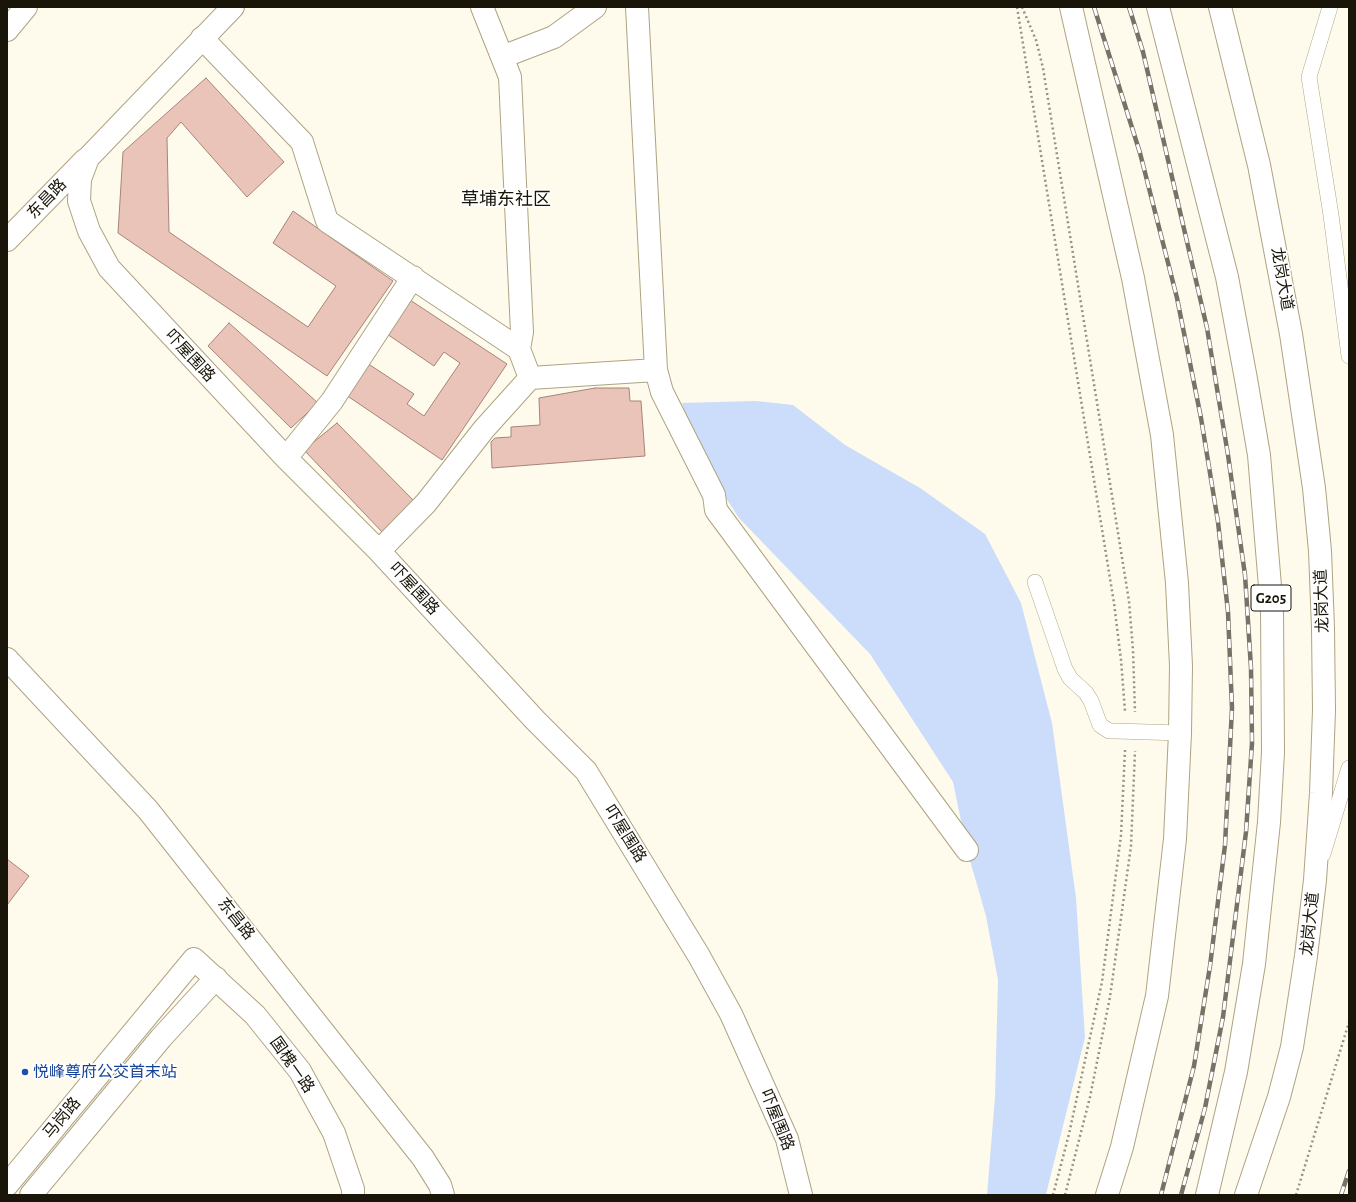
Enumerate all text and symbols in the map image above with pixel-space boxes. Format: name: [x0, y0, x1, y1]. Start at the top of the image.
street label: 东昌路: [23, 175, 71, 223]
district label: 草埔东社区: [461, 189, 551, 211]
street label: 龙岗大道: [1267, 246, 1297, 312]
street label: 吓屋围路: [161, 326, 219, 386]
street label: 吓屋围路: [385, 559, 443, 619]
street label: 龙岗大道: [1311, 569, 1333, 633]
road number: G205: [1251, 585, 1291, 611]
street label: 吓屋围路: [600, 802, 650, 866]
street label: 龙岗大道: [1297, 891, 1323, 957]
street label: 东昌路: [213, 894, 259, 944]
street label: 国槐一路: [266, 1033, 318, 1097]
place label: 悦峰尊府公交首末站: [33, 1062, 177, 1082]
marker: 悦峰尊府公交首末站: [20, 1067, 30, 1077]
street label: 吓屋围路: [756, 1087, 798, 1153]
street label: 马岗路: [39, 1093, 85, 1143]

